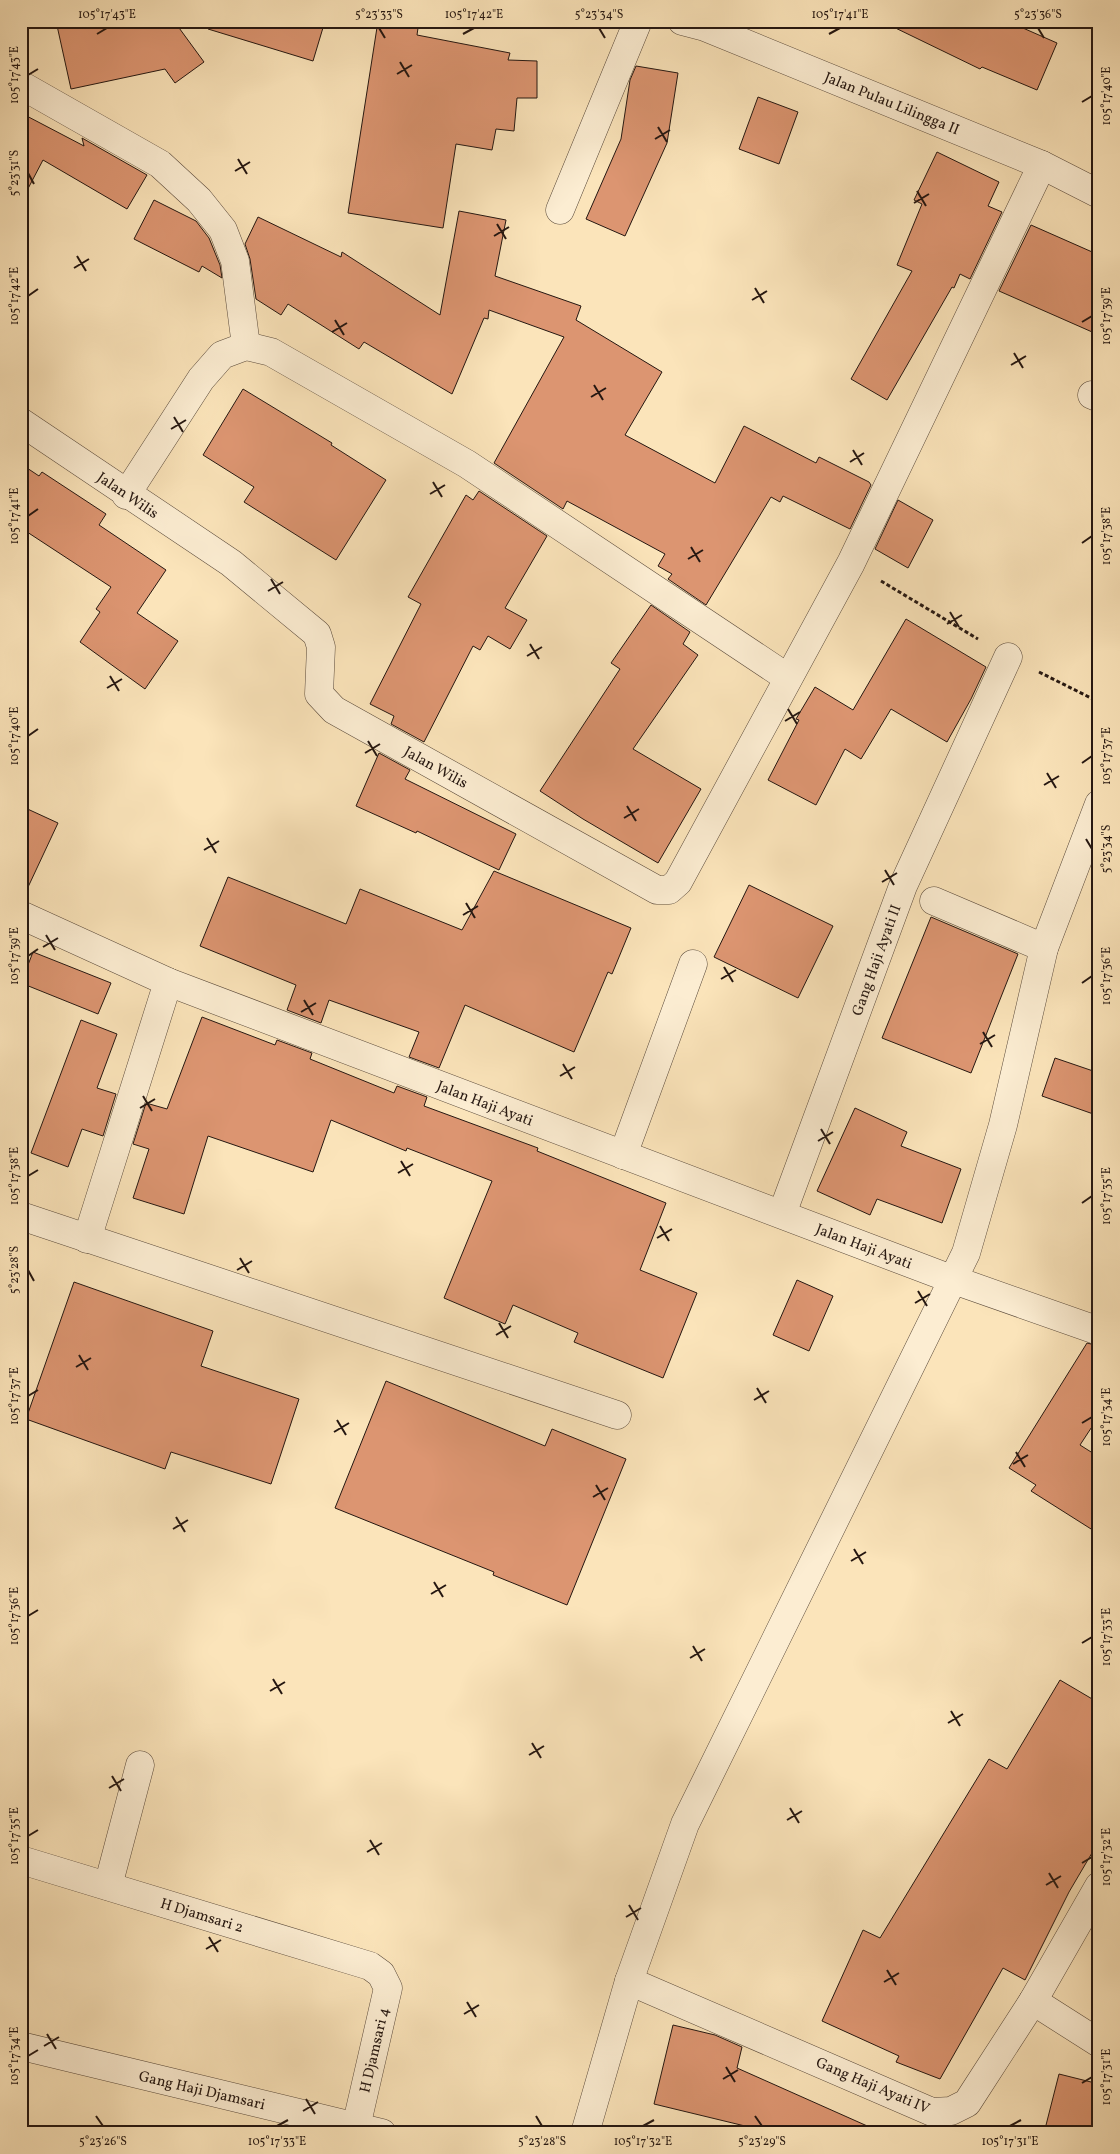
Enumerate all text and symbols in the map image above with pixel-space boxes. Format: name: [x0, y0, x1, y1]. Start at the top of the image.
text: 105°17'43"E: [78, 7, 136, 23]
text: 5°23'33"S: [355, 7, 403, 23]
text: 105°17'42"E: [445, 7, 503, 23]
text: 5°23'34"S: [575, 7, 623, 23]
text: 105°17'41"E: [811, 7, 869, 23]
text: 5°23'36"S: [1014, 7, 1062, 23]
text: 105°17'43"E: [7, 46, 23, 104]
text: 105°17'40"E: [1099, 66, 1115, 126]
street label: Jalan Pulau Lilingga II: [821, 68, 962, 141]
text: 5°23'31"S: [7, 150, 23, 196]
text: 105°17'42"E: [7, 267, 23, 325]
text: 105°17'39"E: [1099, 287, 1115, 345]
street label: Jalan Wilis: [92, 468, 162, 525]
text: 105°17'41"E: [7, 487, 23, 545]
text: 105°17'38"E: [1099, 507, 1115, 565]
text: 105°17'40"E: [7, 706, 23, 766]
text: 105°17'37"E: [1099, 727, 1115, 785]
street label: Jalan Wilis: [399, 742, 471, 795]
text: 5°23'34"S: [1099, 825, 1115, 873]
street label: Gang Haji Ayati II: [848, 902, 907, 1019]
text: 105°17'39"E: [7, 927, 23, 985]
text: 105°17'36"E: [1099, 947, 1115, 1005]
street label: Jalan Haji Ayati: [433, 1076, 536, 1132]
text: 105°17'38"E: [7, 1147, 23, 1205]
text: 105°17'35"E: [1099, 1167, 1115, 1225]
street label: Jalan Haji Ayati: [812, 1219, 915, 1275]
text: 5°23'28"S: [7, 1246, 23, 1294]
text: 105°17'37"E: [7, 1367, 23, 1425]
text: 105°17'34"E: [1099, 1387, 1115, 1447]
text: 105°17'36"E: [7, 1587, 23, 1645]
text: 105°17'33"E: [1099, 1608, 1115, 1666]
text: 105°17'35"E: [7, 1807, 23, 1865]
text: 105°17'32"E: [1099, 1828, 1115, 1886]
street label: H Djamsari 2: [157, 1894, 246, 1939]
street label: H Djamsari 4: [355, 2006, 395, 2095]
text: 105°17'34"E: [7, 2026, 23, 2086]
text: 105°17'31"E: [1099, 2048, 1115, 2106]
street label: Gang Haji Ayati IV: [812, 2053, 933, 2120]
street label: Gang Haji Djamsari: [136, 2067, 267, 2116]
text: 5°23'26"S: [79, 2134, 127, 2150]
text: 105°17'33"E: [248, 2134, 306, 2150]
text: 5°23'28"S: [518, 2134, 566, 2150]
text: 105°17'32"E: [614, 2134, 672, 2150]
text: 5°23'29"S: [738, 2134, 786, 2150]
text: 105°17'31"E: [981, 2134, 1039, 2150]

